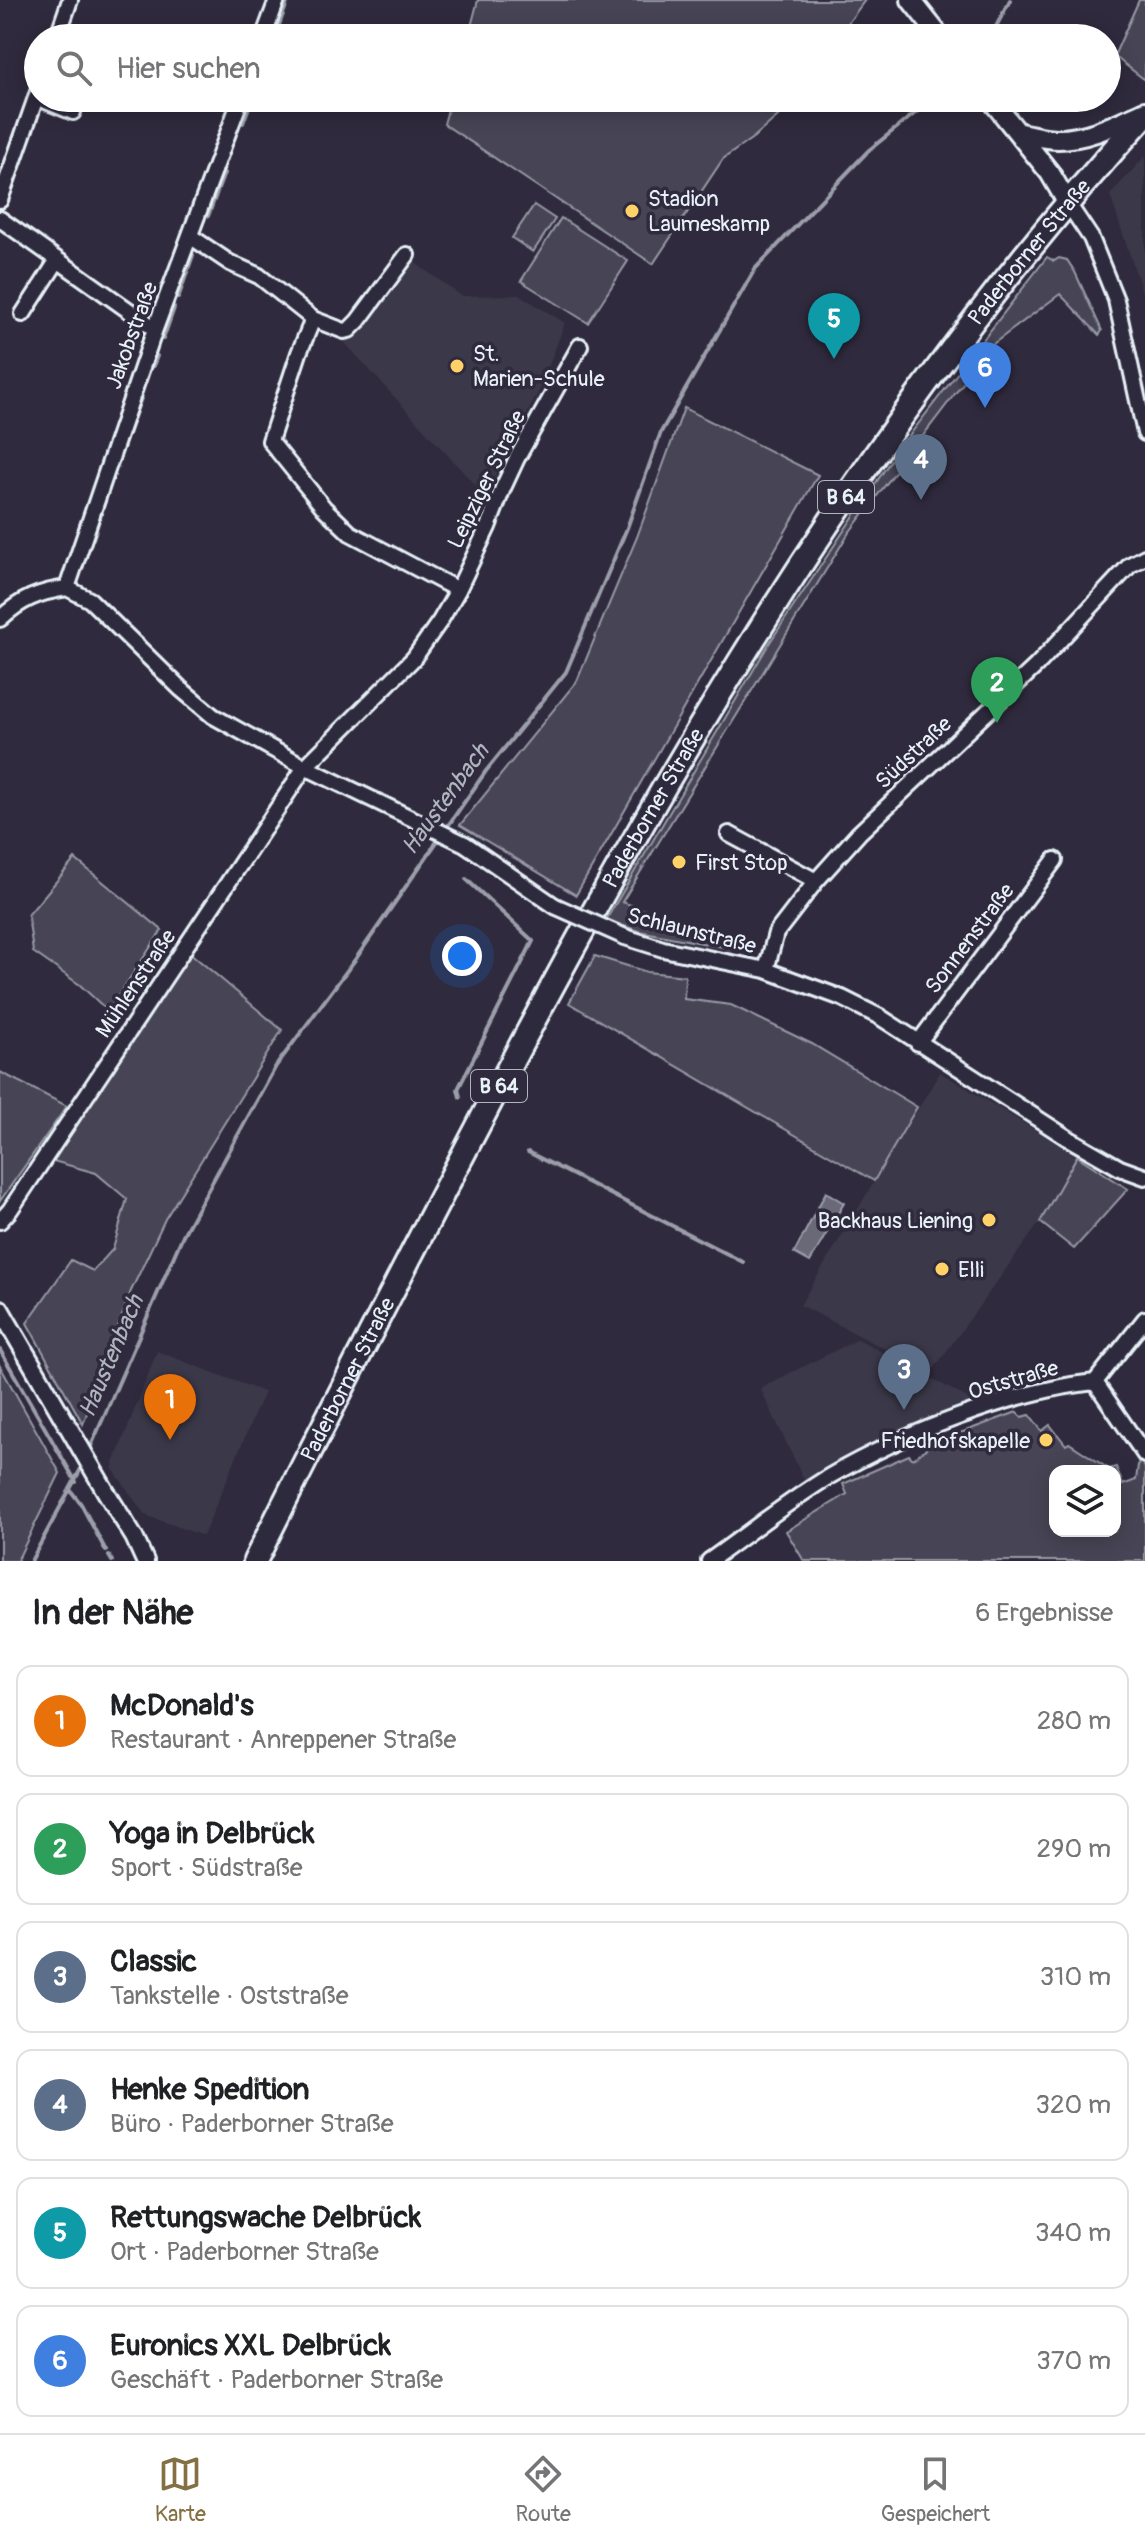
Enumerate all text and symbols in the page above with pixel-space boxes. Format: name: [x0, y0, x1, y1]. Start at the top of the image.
search box: [24, 24, 1121, 112]
icon: search: [52, 46, 96, 90]
text: Hier suchen: [116, 50, 261, 87]
street label: Paderborner Straße: [962, 173, 1097, 331]
place label: Stadion Laumeskamp: [648, 185, 770, 238]
marker: Stadion Laumeskamp: [623, 202, 641, 220]
street label: Jakobstraße: [100, 278, 164, 393]
pin: 5: [808, 293, 860, 359]
place label: St. Marien-Schule: [473, 340, 605, 393]
pin: 6: [959, 342, 1011, 408]
marker: St. Marien-Schule: [448, 357, 466, 375]
street label: Leipziger Straße: [441, 406, 532, 553]
pin: 4: [895, 434, 947, 500]
road number: B 64: [818, 481, 874, 513]
pin: 2: [971, 657, 1023, 723]
street label: Südstraße: [870, 710, 958, 795]
street label: Paderborner Straße: [596, 723, 711, 893]
water label: Haustenbach: [396, 737, 496, 860]
place label: First Stop: [695, 849, 788, 877]
marker: First Stop: [670, 853, 688, 871]
street label: Sonnenstraße: [919, 878, 1021, 999]
street label: Schlaunstraße: [624, 901, 759, 961]
street label: Mühlenstraße: [89, 924, 182, 1043]
your location: [442, 936, 482, 976]
road number: B 64: [471, 1070, 527, 1102]
place label: Backhaus Liening: [818, 1207, 973, 1235]
marker: Backhaus Liening: [980, 1211, 998, 1229]
place label: Elli: [958, 1256, 984, 1284]
marker: Elli: [933, 1260, 951, 1278]
water label: Haustenbach: [73, 1289, 151, 1422]
street label: Paderborner Straße: [295, 1293, 402, 1466]
pin: 3: [878, 1344, 930, 1410]
street label: Oststraße: [965, 1354, 1062, 1406]
pin: 1: [144, 1374, 196, 1440]
place label: Friedhofskapelle: [881, 1427, 1030, 1455]
marker: Friedhofskapelle: [1037, 1431, 1055, 1449]
map controls: [1049, 1465, 1121, 1537]
button: layers: [1049, 1465, 1121, 1537]
text: In der Nähe: [32, 1592, 193, 1635]
text: 6 Ergebnisse: [975, 1597, 1113, 1629]
text: McDonald's: [110, 1687, 254, 1724]
text: 1: [55, 1705, 65, 1737]
text: 280 m: [1037, 1705, 1111, 1737]
text: Restaurant · Anreppener Straße: [110, 1724, 456, 1756]
text: Yoga in Delbrück: [110, 1815, 314, 1852]
text: 2: [53, 1833, 67, 1865]
text: 290 m: [1037, 1833, 1111, 1865]
text: Sport · Südstraße: [110, 1852, 303, 1884]
text: Classic: [110, 1943, 197, 1980]
text: 3: [53, 1961, 67, 1993]
text: 310 m: [1040, 1961, 1111, 1993]
text: Tankstelle · Oststraße: [110, 1980, 349, 2012]
text: Henke Spedition: [110, 2071, 309, 2108]
text: 4: [52, 2089, 68, 2121]
text: 320 m: [1035, 2089, 1111, 2121]
text: Büro · Paderborner Straße: [110, 2108, 394, 2140]
text: Rettungswache Delbrück: [110, 2199, 421, 2236]
text: 5: [53, 2217, 67, 2249]
text: 340 m: [1035, 2217, 1111, 2249]
text: Ort · Paderborner Straße: [110, 2236, 379, 2268]
text: Euronics XXL Delbrück: [110, 2327, 391, 2364]
text: 6: [52, 2345, 68, 2377]
text: 370 m: [1036, 2345, 1111, 2377]
text: Geschäft · Paderborner Straße: [110, 2364, 443, 2396]
tab: Karte: [155, 2452, 206, 2528]
tab: Route: [516, 2452, 571, 2528]
tab: Gespeichert: [881, 2452, 990, 2528]

